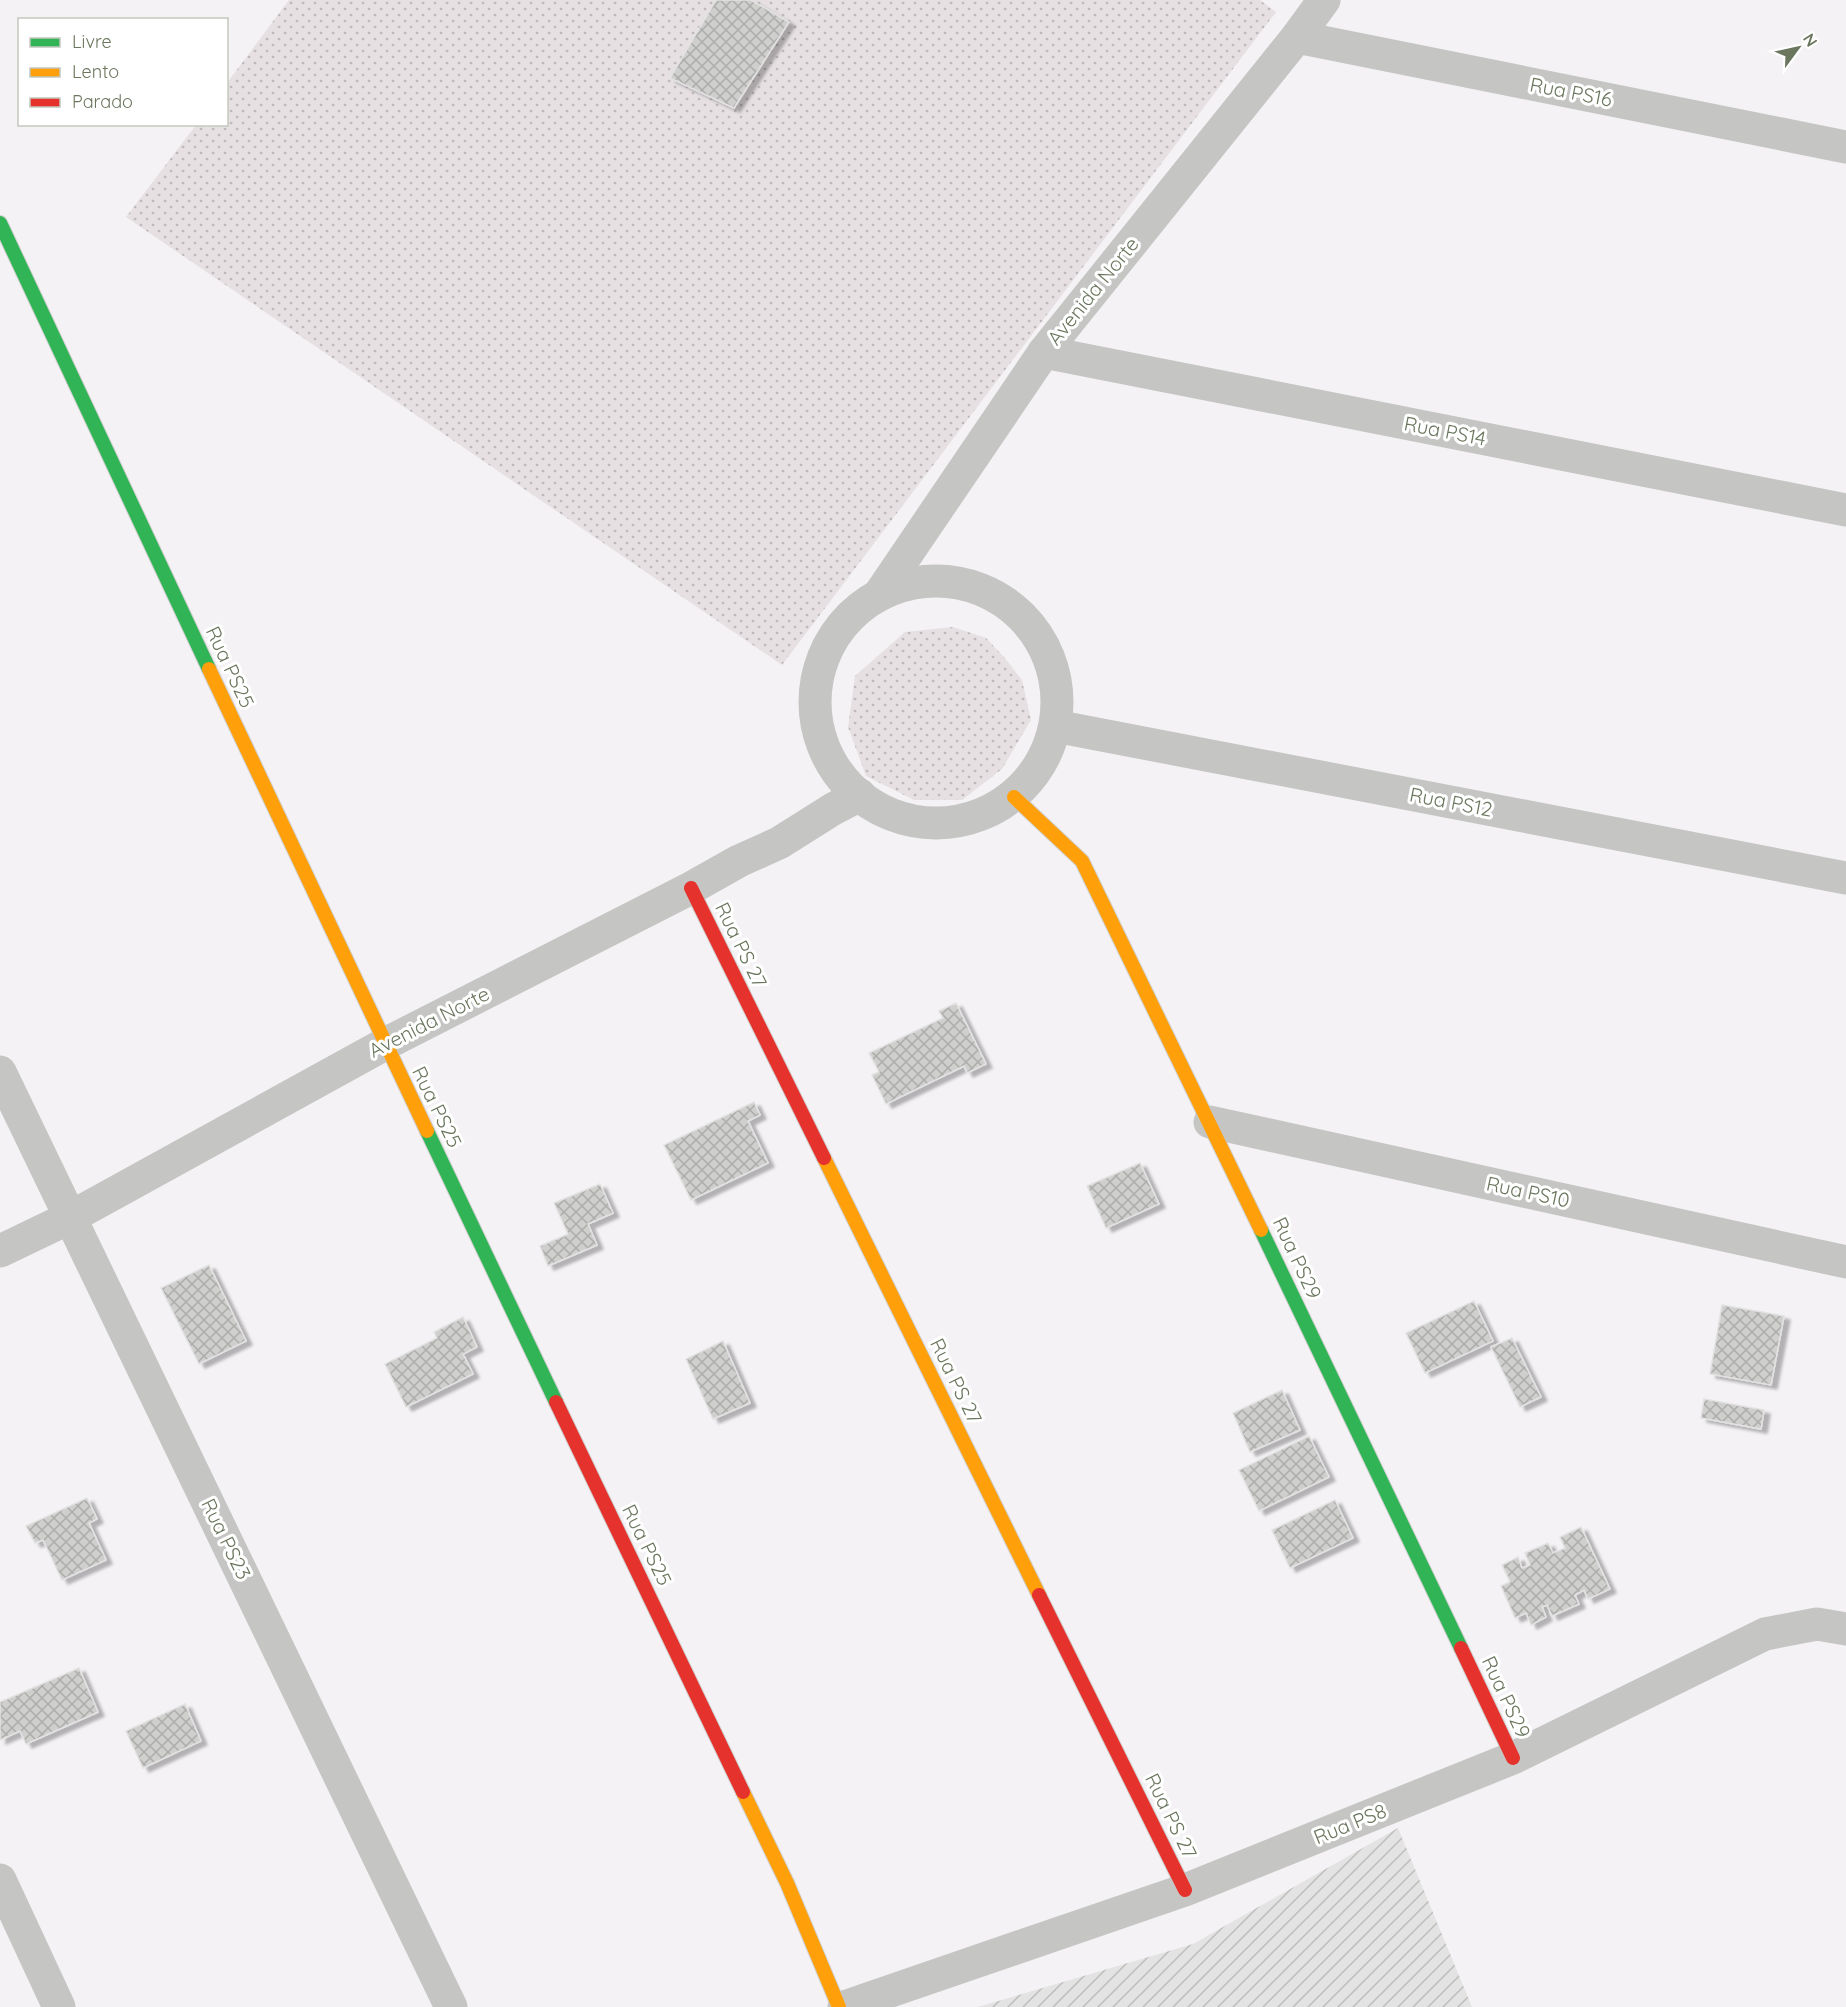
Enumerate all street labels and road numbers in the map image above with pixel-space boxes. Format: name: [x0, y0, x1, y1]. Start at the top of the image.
street label: Rua PS16: [1528, 71, 1615, 112]
street label: Avenida Norte: [1041, 232, 1144, 350]
street label: Rua PS14: [1402, 410, 1488, 451]
street label: Rua PS25: [201, 622, 260, 712]
street label: Rua PS12: [1408, 781, 1495, 822]
street label: Rua PS 27: [710, 898, 773, 991]
street label: Avenida Norte: [364, 980, 493, 1063]
street label: Rua PS25: [407, 1062, 468, 1151]
street label: Rua PS10: [1484, 1170, 1572, 1213]
street label: Rua PS29: [1268, 1213, 1327, 1303]
street label: Rua PS 27: [925, 1334, 988, 1427]
street label: Rua PS23: [196, 1494, 257, 1583]
street label: Rua PS25: [617, 1500, 678, 1589]
street label: Rua PS29: [1477, 1652, 1536, 1742]
street label: Rua PS 27: [1140, 1769, 1203, 1862]
street label: Rua PS8: [1310, 1798, 1390, 1849]

